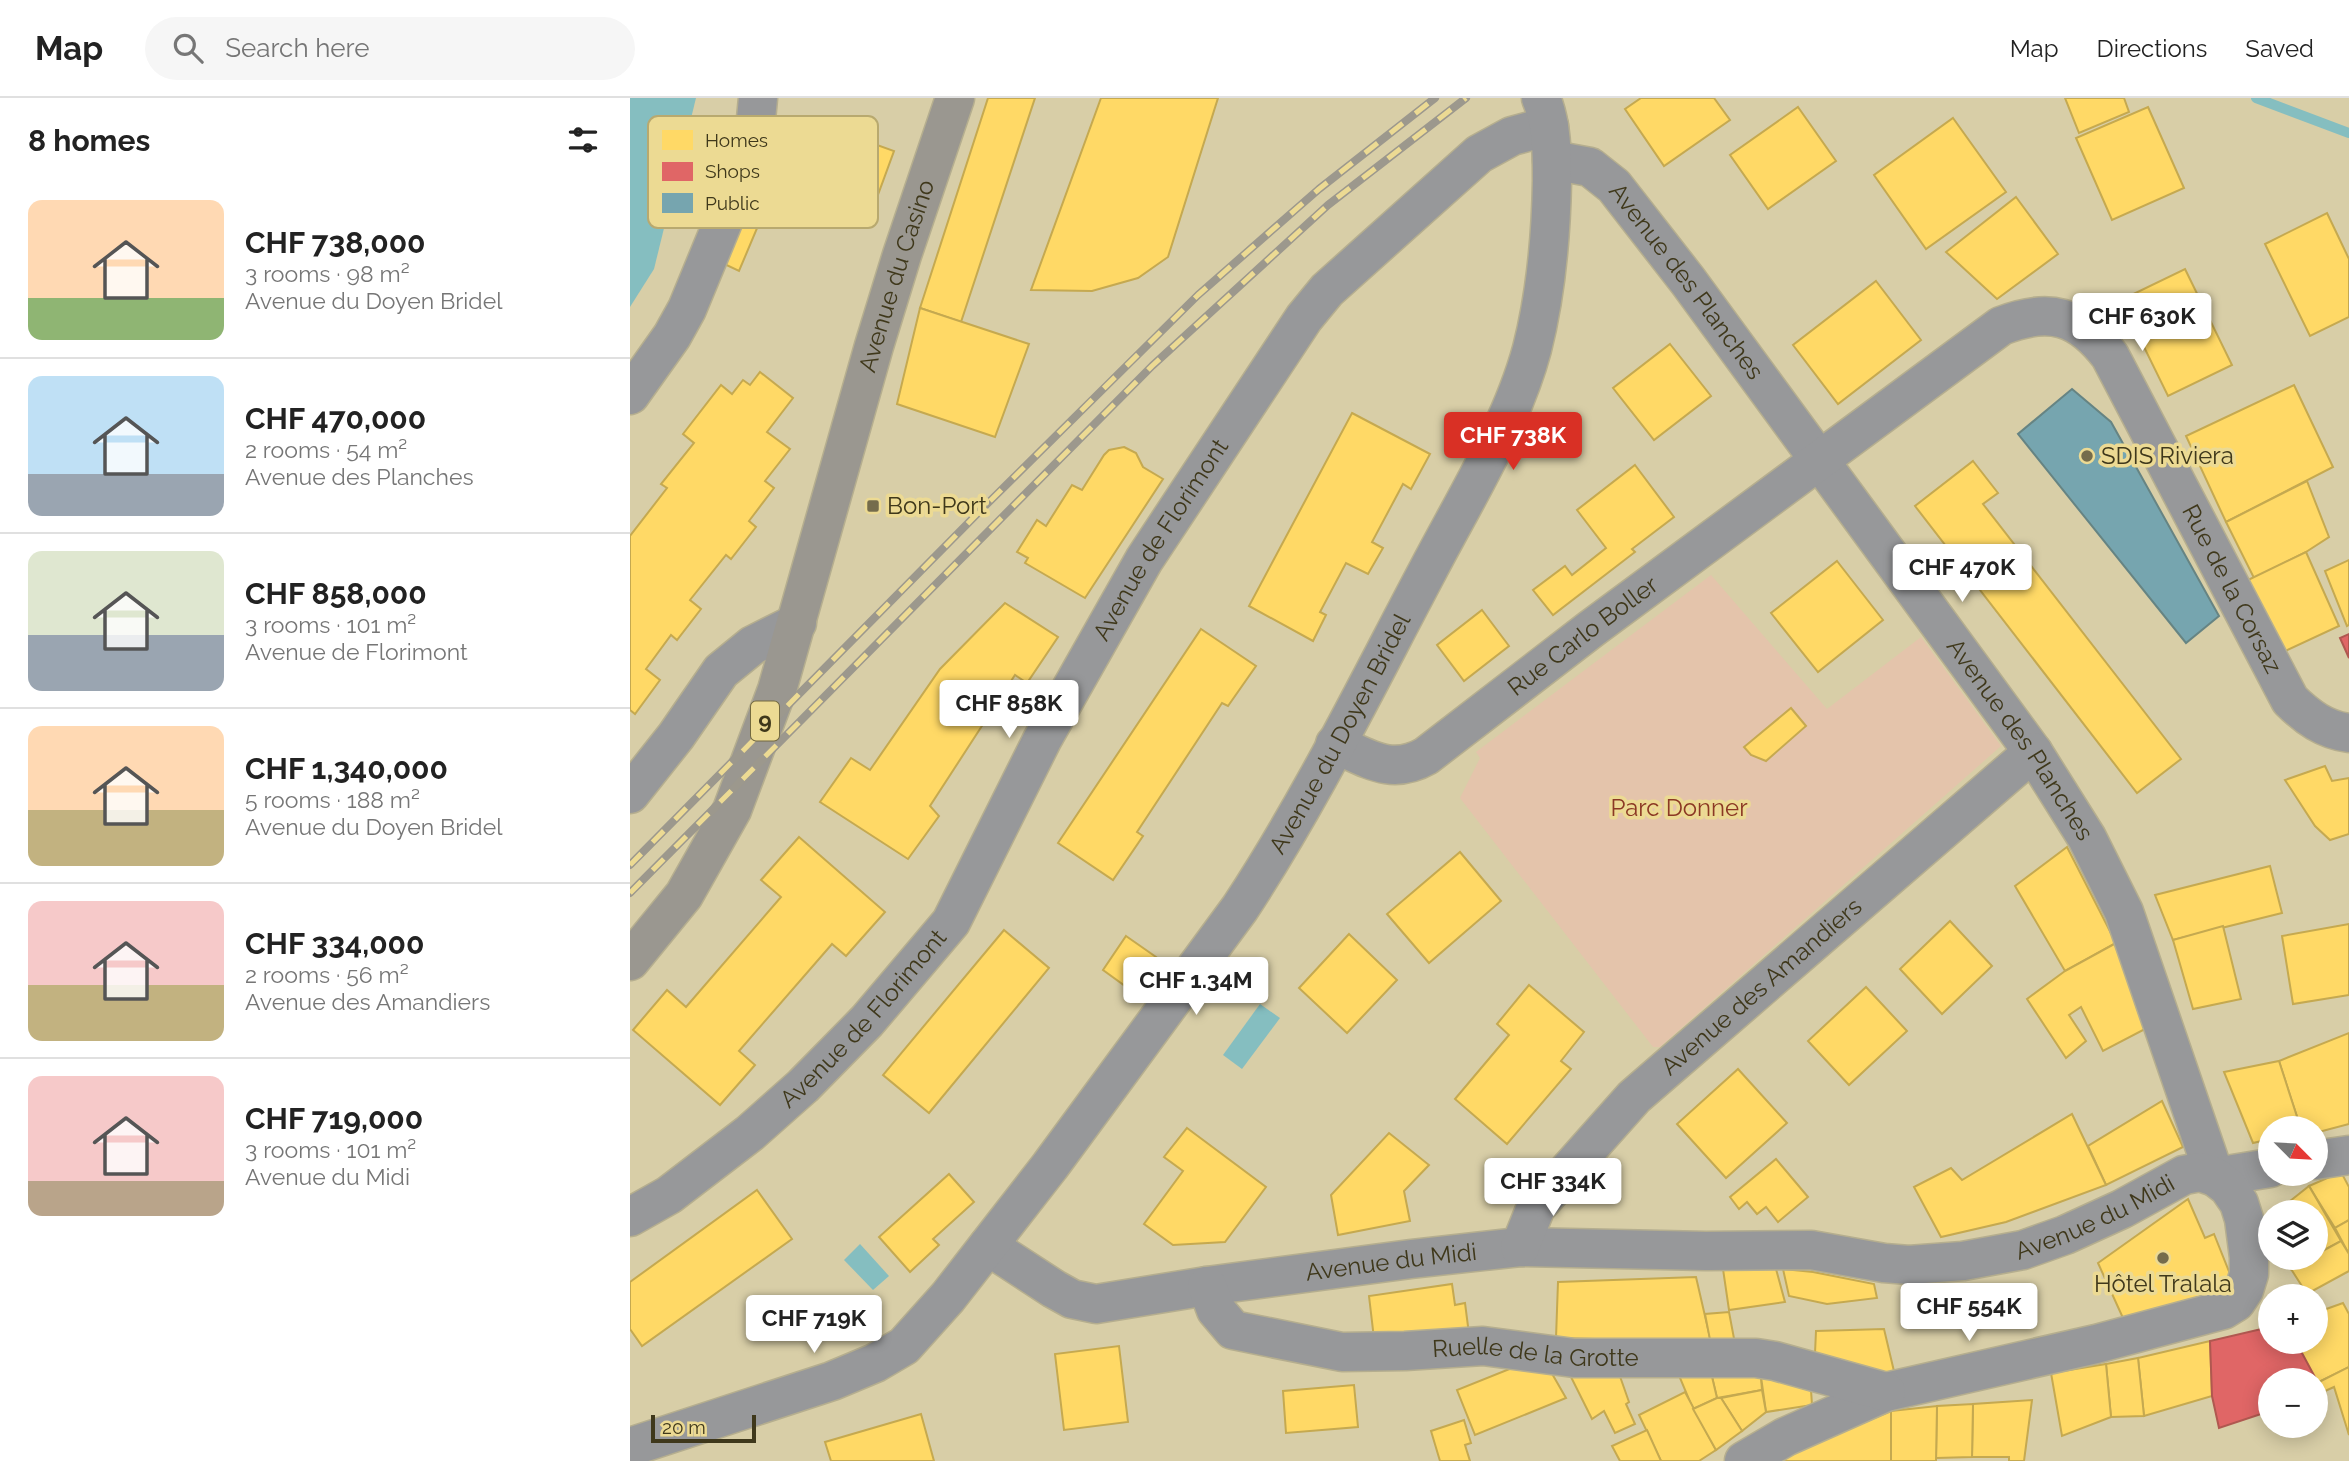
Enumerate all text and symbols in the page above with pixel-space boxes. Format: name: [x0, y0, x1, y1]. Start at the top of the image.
search box: [145, 17, 635, 80]
text: Map: [35, 29, 103, 68]
icon: search: [169, 29, 207, 67]
text: Search here: [225, 33, 370, 63]
text: Map: [2010, 34, 2059, 63]
text: Directions: [2097, 34, 2207, 63]
text: Saved: [2245, 34, 2314, 63]
legend: [648, 116, 878, 228]
icon: filters: [564, 121, 602, 159]
text: 8 homes: [28, 123, 150, 158]
text: Homes: [705, 129, 768, 151]
text: Shops: [705, 160, 760, 182]
street label: Avenue du Casino: [852, 176, 940, 375]
street label: Avenue des Planches: [1603, 177, 1770, 385]
text: Public: [705, 192, 760, 214]
text: CHF 738,000: [245, 225, 426, 260]
icon: home: [84, 228, 168, 312]
text: 3 rooms · 98 m²: [245, 260, 410, 287]
text: Avenue du Doyen Bridel: [245, 287, 502, 314]
pin: CHF 630K: [2070, 294, 2214, 353]
text: CHF 630K: [2088, 302, 2196, 329]
text: CHF 470,000: [245, 401, 426, 436]
icon: home: [84, 404, 168, 488]
pin: CHF 738K: [1441, 412, 1585, 472]
text: CHF 738K: [1460, 421, 1566, 448]
street label: Avenue de Florimont: [1086, 433, 1234, 645]
text: 2 rooms · 54 m²: [245, 436, 407, 463]
place label: SDIS Riviera: [2101, 441, 2234, 470]
marker: SDIS Riviera: [2079, 448, 2095, 464]
text: Avenue des Planches: [245, 463, 474, 490]
place label: Bon-Port: [887, 491, 987, 520]
marker: Bon-Port: [865, 498, 881, 514]
street label: Rue de la Corsaz: [2176, 499, 2288, 678]
pin: CHF 470K: [1890, 545, 2034, 604]
text: CHF 470K: [1909, 553, 2015, 580]
street label: Rue Carlo Boller: [1502, 569, 1664, 702]
text: CHF 858,000: [245, 576, 427, 611]
icon: home: [84, 579, 168, 663]
street label: Avenue du Doyen Bridel: [1263, 608, 1417, 859]
text: 3 rooms · 101 m²: [245, 611, 416, 638]
street label: Avenue des Planches: [1941, 633, 2100, 846]
text: Avenue de Florimont: [245, 638, 468, 665]
pin: CHF 858K: [937, 680, 1081, 740]
text: CHF 858K: [956, 689, 1062, 716]
road number: 9: [751, 702, 779, 740]
text: CHF 1,340,000: [245, 751, 448, 786]
icon: home: [84, 754, 168, 838]
text: 5 rooms · 188 m²: [245, 786, 420, 813]
park label: Parc Donner: [1610, 793, 1748, 822]
text: Avenue du Doyen Bridel: [245, 813, 502, 840]
street label: Avenue des Amandiers: [1655, 892, 1868, 1081]
street label: Avenue de Florimont: [774, 923, 952, 1114]
text: CHF 334,000: [245, 926, 424, 961]
icon: home: [84, 929, 168, 1013]
pin: CHF 1.34M: [1116, 958, 1276, 1017]
text: 2 rooms · 56 m²: [245, 961, 409, 988]
text: CHF 1.34M: [1139, 966, 1253, 993]
text: Avenue des Amandiers: [245, 988, 490, 1015]
text: CHF 719,000: [245, 1101, 423, 1136]
icon: home: [84, 1104, 168, 1188]
north arrow: [2258, 1116, 2328, 1186]
map controls: [2258, 1116, 2328, 1438]
text: 3 rooms · 101 m²: [245, 1136, 416, 1163]
pin: CHF 334K: [1481, 1158, 1625, 1218]
text: Avenue du Midi: [245, 1163, 410, 1190]
text: CHF 334K: [1500, 1167, 1606, 1194]
street label: Avenue du Midi: [2011, 1168, 2179, 1266]
button: layers: [2258, 1200, 2328, 1270]
street label: Avenue du Midi: [1304, 1237, 1478, 1287]
marker: Hôtel Tralala: [2155, 1250, 2171, 1266]
place label: Hôtel Tralala: [2094, 1269, 2232, 1298]
pin: CHF 554K: [1897, 1284, 2041, 1343]
button: +: [2258, 1284, 2328, 1354]
text: CHF 554K: [1916, 1292, 2022, 1319]
pin: CHF 719K: [742, 1296, 886, 1355]
text: CHF 719K: [762, 1304, 866, 1331]
street label: Ruelle de la Grotte: [1431, 1331, 1639, 1372]
button: −: [2258, 1368, 2328, 1438]
scale bar: [651, 1412, 756, 1444]
text: 20 m: [662, 1416, 706, 1438]

